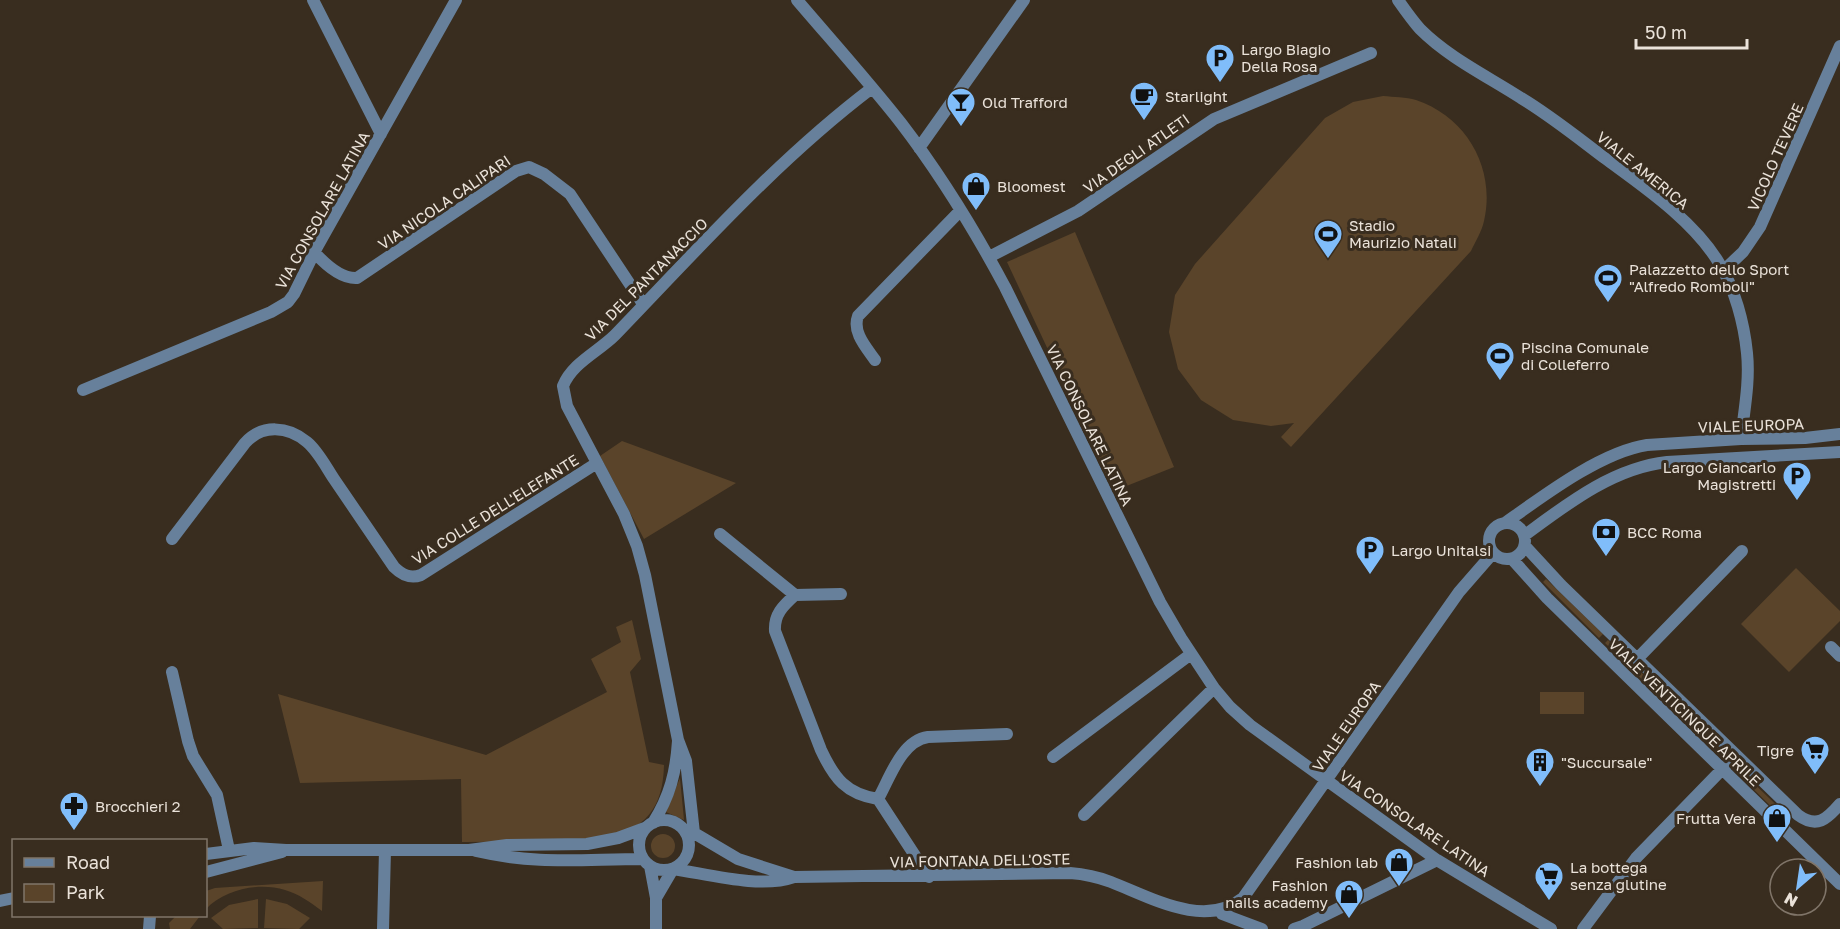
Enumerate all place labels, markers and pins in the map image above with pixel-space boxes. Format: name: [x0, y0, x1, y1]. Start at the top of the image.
place label: Largo Biagio Della Rosa: [1241, 40, 1331, 75]
parking icon: Largo Biagio Della Rosa: [1204, 42, 1236, 84]
cafe icon: Starlight: [1128, 80, 1160, 122]
bar icon: Old Trafford: [945, 86, 977, 128]
place label: Starlight: [1165, 87, 1228, 105]
place label: Old Trafford: [982, 93, 1068, 111]
shop icon: Bloomest: [960, 170, 992, 212]
place label: Bloomest: [997, 177, 1066, 195]
place label: Stadio Maurizio Natali: [1349, 216, 1457, 251]
sports icon: Stadio Maurizio Natali: [1312, 218, 1344, 260]
place label: Palazzetto dello Sport "Alfredo Romboli": [1629, 260, 1789, 295]
sports icon: Palazzetto dello Sport "Alfredo Romboli": [1592, 262, 1624, 304]
place label: Piscina Comunale di Colleferro: [1521, 338, 1649, 373]
sports icon: Piscina Comunale di Colleferro: [1484, 340, 1516, 382]
place label: Largo Giancarlo Magistretti: [1663, 458, 1776, 493]
parking icon: Largo Giancarlo Magistretti: [1781, 460, 1813, 502]
bank icon: BCC Roma: [1590, 516, 1622, 558]
place label: BCC Roma: [1627, 523, 1702, 541]
parking icon: Largo Unitalsi: [1354, 534, 1386, 576]
place label: Largo Unitalsi: [1391, 541, 1491, 559]
supermarket icon: Tigre: [1799, 734, 1831, 776]
place label: Tigre: [1757, 741, 1794, 759]
building icon: "Succursale": [1524, 746, 1556, 788]
place label: "Succursale": [1561, 753, 1652, 771]
pharmacy icon: Brocchieri 2: [58, 790, 90, 832]
place label: Brocchieri 2: [95, 797, 180, 815]
shop icon: Frutta Vera: [1761, 802, 1793, 844]
place label: Frutta Vera: [1676, 809, 1756, 827]
shop icon: Fashion lab: [1383, 846, 1415, 888]
place label: Fashion lab: [1295, 853, 1378, 871]
place label: La bottega senza glutine: [1570, 858, 1667, 893]
supermarket icon: La bottega senza glutine: [1533, 860, 1565, 902]
place label: Fashion nails academy: [1225, 876, 1329, 911]
shop icon: Fashion nails academy: [1333, 878, 1365, 920]

